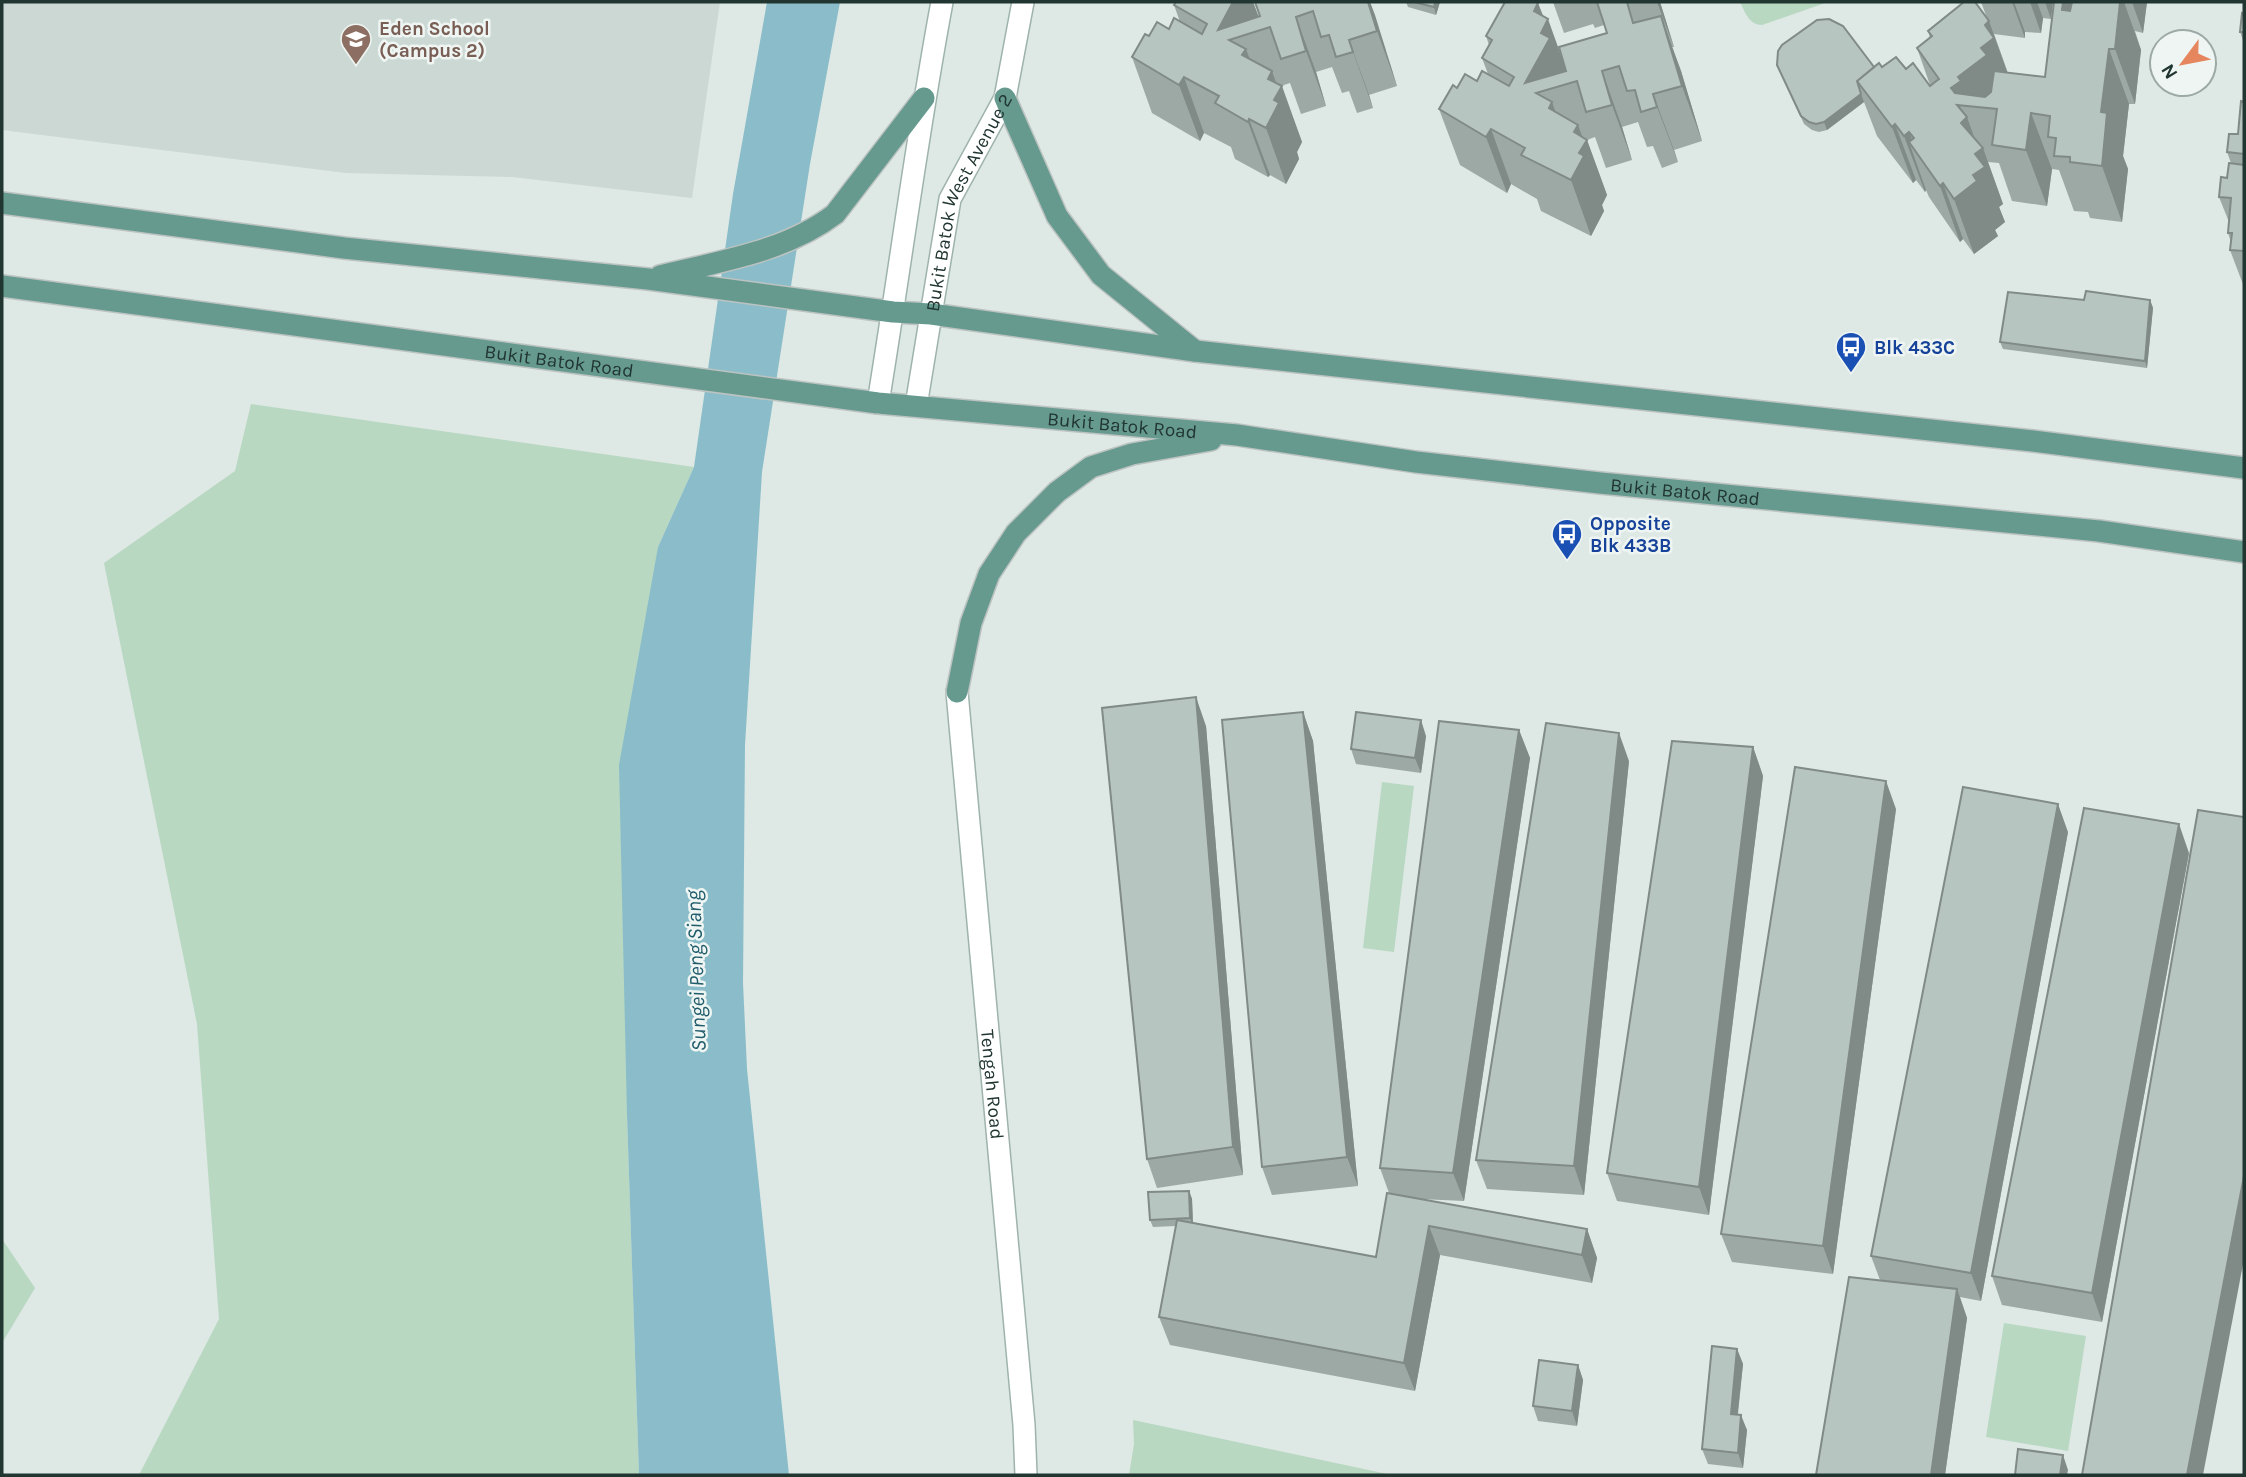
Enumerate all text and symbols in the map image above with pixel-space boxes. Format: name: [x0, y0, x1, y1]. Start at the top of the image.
place label: Eden School (Campus 2): [379, 18, 490, 62]
school or university icon: Eden School (Campus 2): [339, 22, 373, 66]
north arrow: [2148, 28, 2218, 98]
text: N: [2156, 60, 2182, 83]
street label: Bukit Batok West Avenue 2: [922, 90, 1017, 313]
bus stop icon: Blk 433C: [1834, 330, 1868, 374]
place label: Blk 433C: [1874, 337, 1955, 359]
street label: Bukit Batok Road: [483, 341, 635, 382]
street label: Bukit Batok Road: [1046, 408, 1198, 443]
street label: Bukit Batok Road: [1609, 474, 1761, 510]
place label: Opposite Blk 433B: [1590, 513, 1671, 557]
bus stop icon: Opposite Blk 433B: [1550, 517, 1584, 561]
water label: Sungei Peng Siang: [681, 889, 711, 1052]
street label: Tengah Road: [976, 1029, 1008, 1140]

